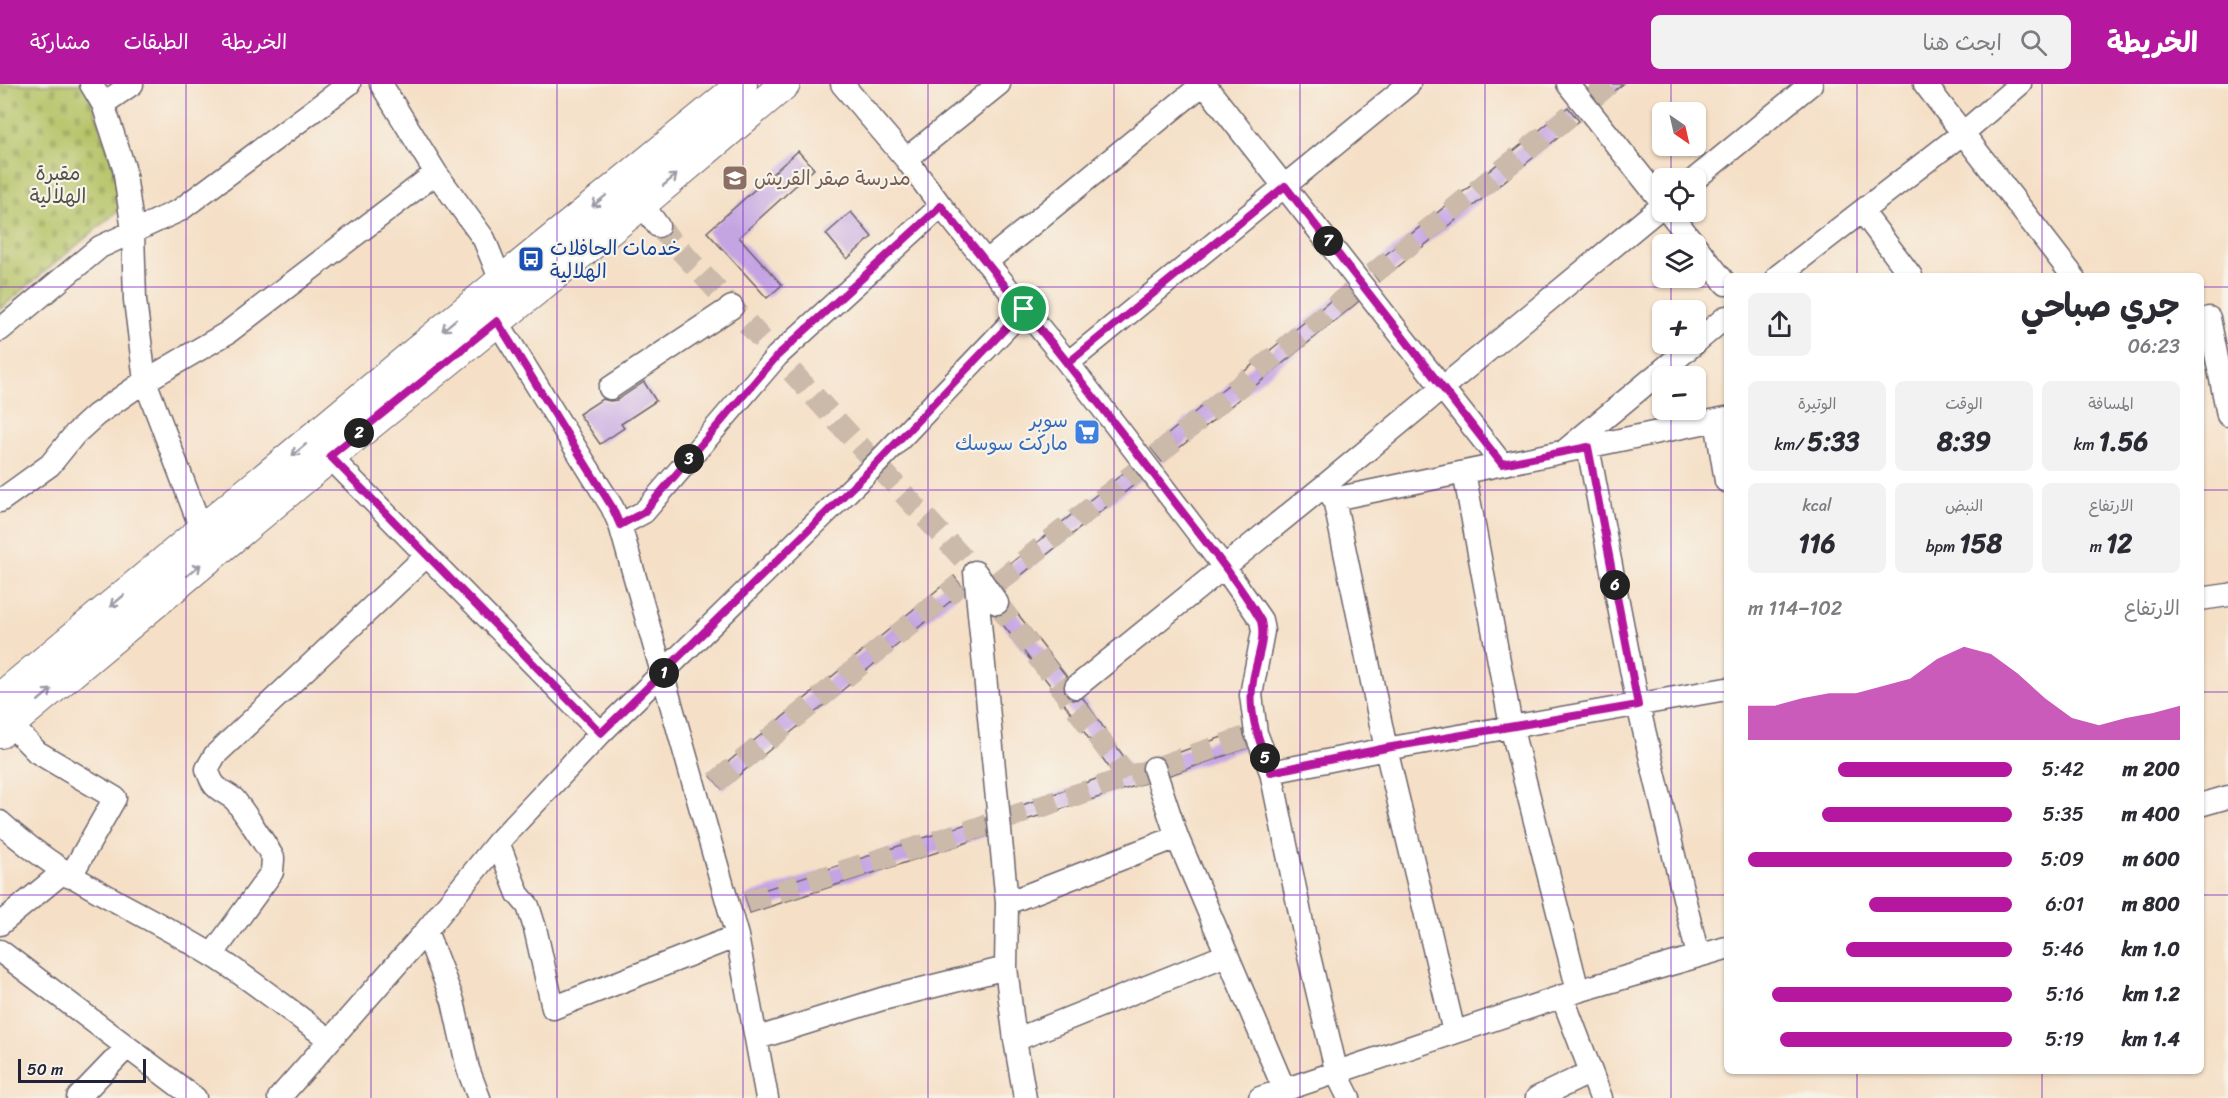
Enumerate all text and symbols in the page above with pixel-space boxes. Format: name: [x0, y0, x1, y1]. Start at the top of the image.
search box: [1651, 15, 2071, 69]
text: الخريطة: [2107, 18, 2198, 67]
text: مشاركة: [30, 23, 91, 61]
text: الطبقات: [124, 23, 189, 61]
text: الخريطة: [222, 23, 287, 61]
text: ابحث هنا: [1923, 23, 2002, 62]
icon: search: [2017, 26, 2050, 59]
north arrow: [1652, 102, 1706, 156]
map controls: [1652, 102, 1706, 420]
park label: مقبرة الهلالية: [30, 156, 86, 214]
place label: مدرسة صقر القريش: [754, 161, 911, 196]
school or university icon: مدرسة صقر القريش: [720, 163, 750, 193]
button: locate: [1652, 168, 1706, 222]
one-way arrow: [662, 173, 677, 187]
one-way arrow: [592, 195, 608, 208]
pin: 7: [1313, 226, 1343, 256]
text: 7: [1323, 226, 1333, 255]
place label: خدمات الحافلات الهلالية: [550, 231, 681, 289]
button: layers: [1652, 234, 1706, 288]
bus stop icon: خدمات الحافلات الهلالية: [516, 244, 546, 274]
text: جري صباحي: [2021, 277, 2180, 335]
pin: [998, 283, 1049, 334]
icon: arrive: [1007, 292, 1040, 325]
button: share: [1748, 293, 1811, 356]
button: +: [1652, 300, 1706, 354]
one-way arrow: [442, 318, 457, 332]
text: 06:23: [2127, 329, 2180, 364]
button: −: [1652, 366, 1706, 420]
text: الوتيرة: [1798, 389, 1836, 418]
text: الوقت: [1945, 389, 1983, 418]
text: المسافة: [2088, 389, 2134, 418]
place label: سوبر ماركت سوسك: [955, 403, 1068, 461]
supermarket icon: سوبر ماركت سوسك: [1072, 417, 1102, 447]
pin: 2: [344, 418, 374, 448]
text: 2: [354, 418, 364, 447]
text: 5:33: [1807, 418, 1860, 464]
text: 8:39: [1937, 418, 1991, 464]
text: 1.56: [2099, 418, 2148, 464]
text: /km: [1774, 430, 1807, 459]
text: km: [2074, 430, 2099, 459]
one-way arrow: [292, 443, 307, 457]
pin: 3: [674, 444, 704, 474]
text: 3: [685, 444, 693, 473]
text: kcal: [1802, 491, 1832, 520]
text: النبض: [1945, 491, 1983, 520]
text: الارتفاع: [2089, 491, 2133, 520]
text: 116: [1798, 520, 1836, 566]
text: 158: [1959, 520, 2002, 566]
text: 12: [2106, 520, 2132, 566]
text: bpm: [1926, 532, 1959, 561]
text: m: [2090, 532, 2106, 561]
one-way arrow: [186, 563, 201, 577]
pin: 6: [1600, 570, 1630, 600]
text: 6: [1610, 570, 1620, 599]
text: 102–114 m: [1748, 591, 1842, 626]
text: الارتفاع: [2124, 591, 2180, 626]
one-way arrow: [109, 595, 125, 608]
pin: 1: [649, 658, 679, 688]
text: 1: [661, 658, 667, 687]
one-way arrow: [37, 688, 52, 702]
pin: 5: [1250, 743, 1280, 773]
text: 5: [1260, 743, 1270, 772]
text: 5:42: [2042, 752, 2084, 787]
text: 200 m: [2123, 752, 2180, 787]
text: 5:35: [2043, 797, 2084, 832]
text: 400 m: [2122, 797, 2180, 832]
text: 5:09: [2041, 842, 2084, 877]
text: 600 m: [2123, 842, 2180, 877]
text: 6:01: [2045, 887, 2084, 922]
text: 800 m: [2122, 887, 2180, 922]
text: 5:46: [2042, 932, 2084, 967]
text: 1.0 km: [2122, 932, 2180, 967]
text: 5:16: [2046, 977, 2084, 1012]
text: 1.2 km: [2123, 977, 2180, 1012]
text: 5:19: [2045, 1022, 2084, 1057]
text: 1.4 km: [2122, 1022, 2180, 1057]
text: 50 m: [27, 1055, 63, 1084]
scale bar: [18, 1056, 146, 1084]

